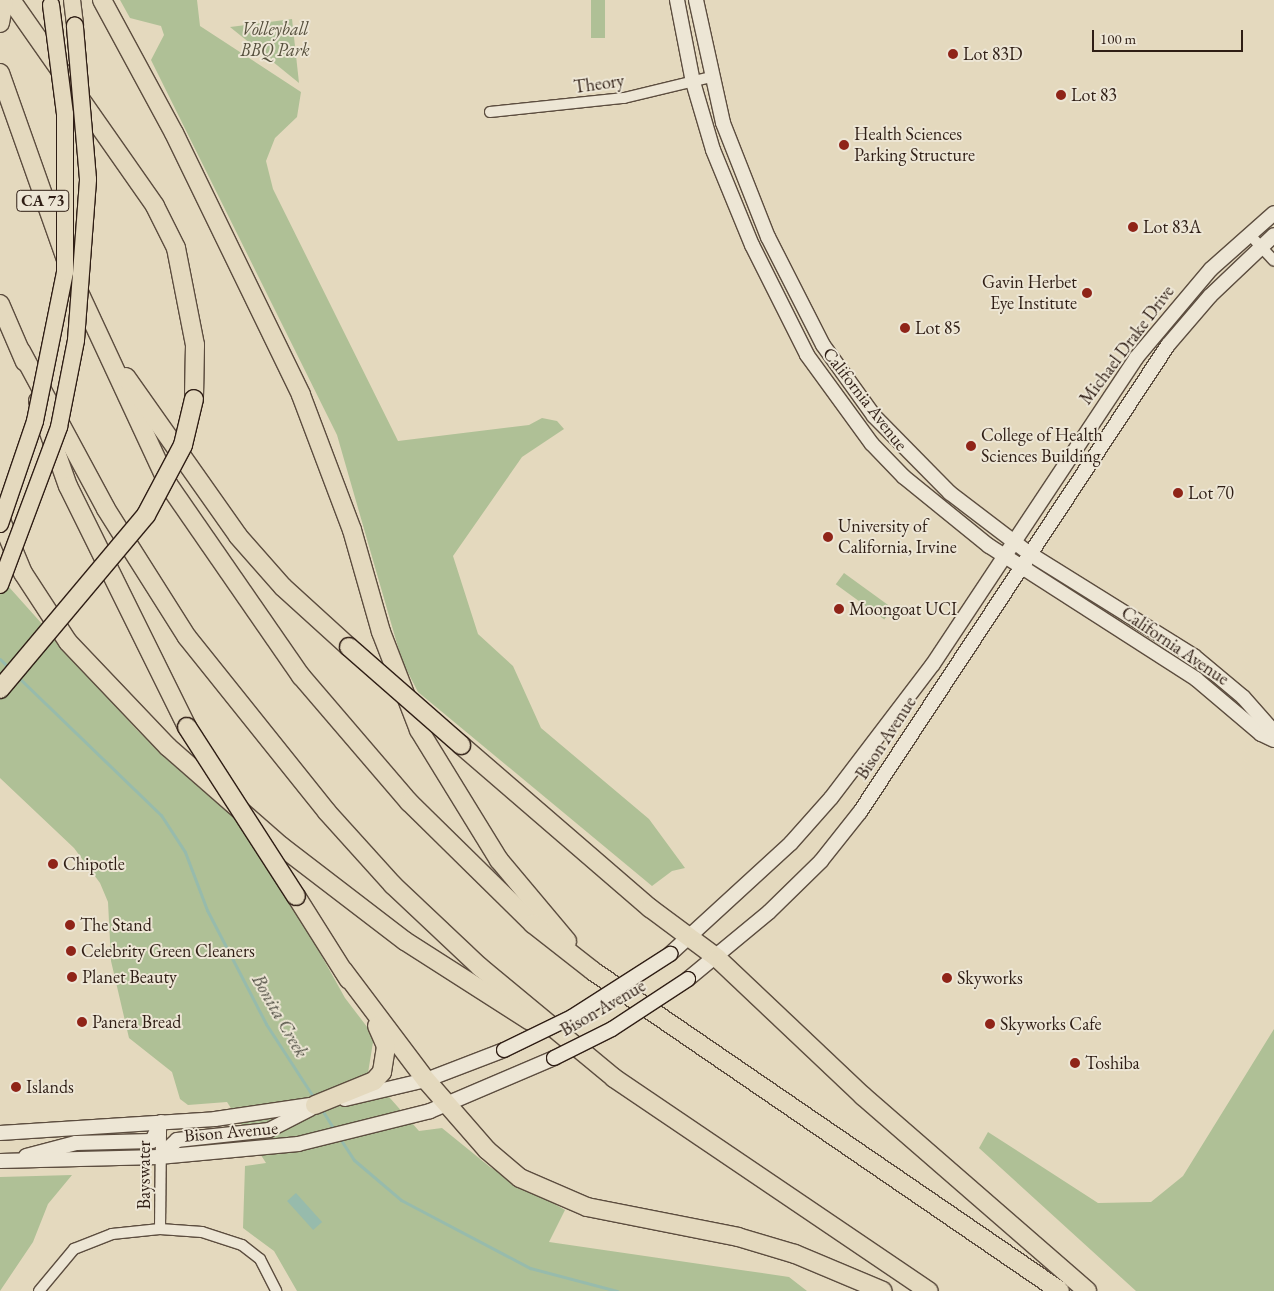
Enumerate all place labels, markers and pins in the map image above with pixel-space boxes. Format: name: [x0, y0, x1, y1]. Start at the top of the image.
place label: Lot 83D: [963, 43, 1023, 65]
marker: Lot 83D: [947, 48, 959, 60]
place label: Lot 83: [1071, 84, 1117, 106]
marker: Lot 83: [1055, 89, 1067, 101]
place label: Health Sciences Parking Structure: [854, 124, 975, 166]
marker: Health Sciences Parking Structure: [838, 139, 850, 151]
place label: Lot 83A: [1143, 216, 1201, 238]
marker: Lot 83A: [1127, 221, 1139, 233]
place label: Gavin Herbet Eye Institute: [982, 272, 1077, 314]
marker: Gavin Herbet Eye Institute: [1081, 287, 1093, 299]
place label: Lot 85: [915, 317, 961, 339]
marker: Lot 85: [899, 322, 911, 334]
place label: College of Health Sciences Building: [981, 425, 1103, 468]
marker: College of Health Sciences Building: [965, 440, 977, 452]
place label: Lot 70: [1188, 482, 1234, 504]
marker: Lot 70: [1172, 487, 1184, 499]
place label: University of California, Irvine: [838, 516, 957, 558]
marker: University of California, Irvine: [822, 531, 834, 543]
place label: Moongoat UCI: [849, 598, 957, 620]
marker: Moongoat UCI: [833, 603, 845, 615]
place label: Chipotle: [63, 853, 125, 875]
marker: Chipotle: [47, 858, 59, 870]
place label: The Stand: [80, 914, 152, 936]
marker: The Stand: [64, 919, 76, 931]
place label: Celebrity Green Cleaners: [81, 940, 255, 962]
marker: Celebrity Green Cleaners: [65, 945, 77, 957]
place label: Planet Beauty: [82, 966, 177, 988]
place label: Skyworks: [957, 967, 1023, 989]
marker: Planet Beauty: [66, 971, 78, 983]
marker: Skyworks: [941, 972, 953, 984]
place label: Panera Bread: [92, 1011, 181, 1033]
place label: Skyworks Cafe: [1000, 1013, 1102, 1035]
marker: Panera Bread: [76, 1016, 88, 1028]
marker: Skyworks Cafe: [984, 1018, 996, 1030]
place label: Toshiba: [1085, 1052, 1140, 1074]
marker: Toshiba: [1069, 1057, 1081, 1069]
place label: Islands: [26, 1076, 74, 1098]
marker: Islands: [10, 1081, 22, 1093]

